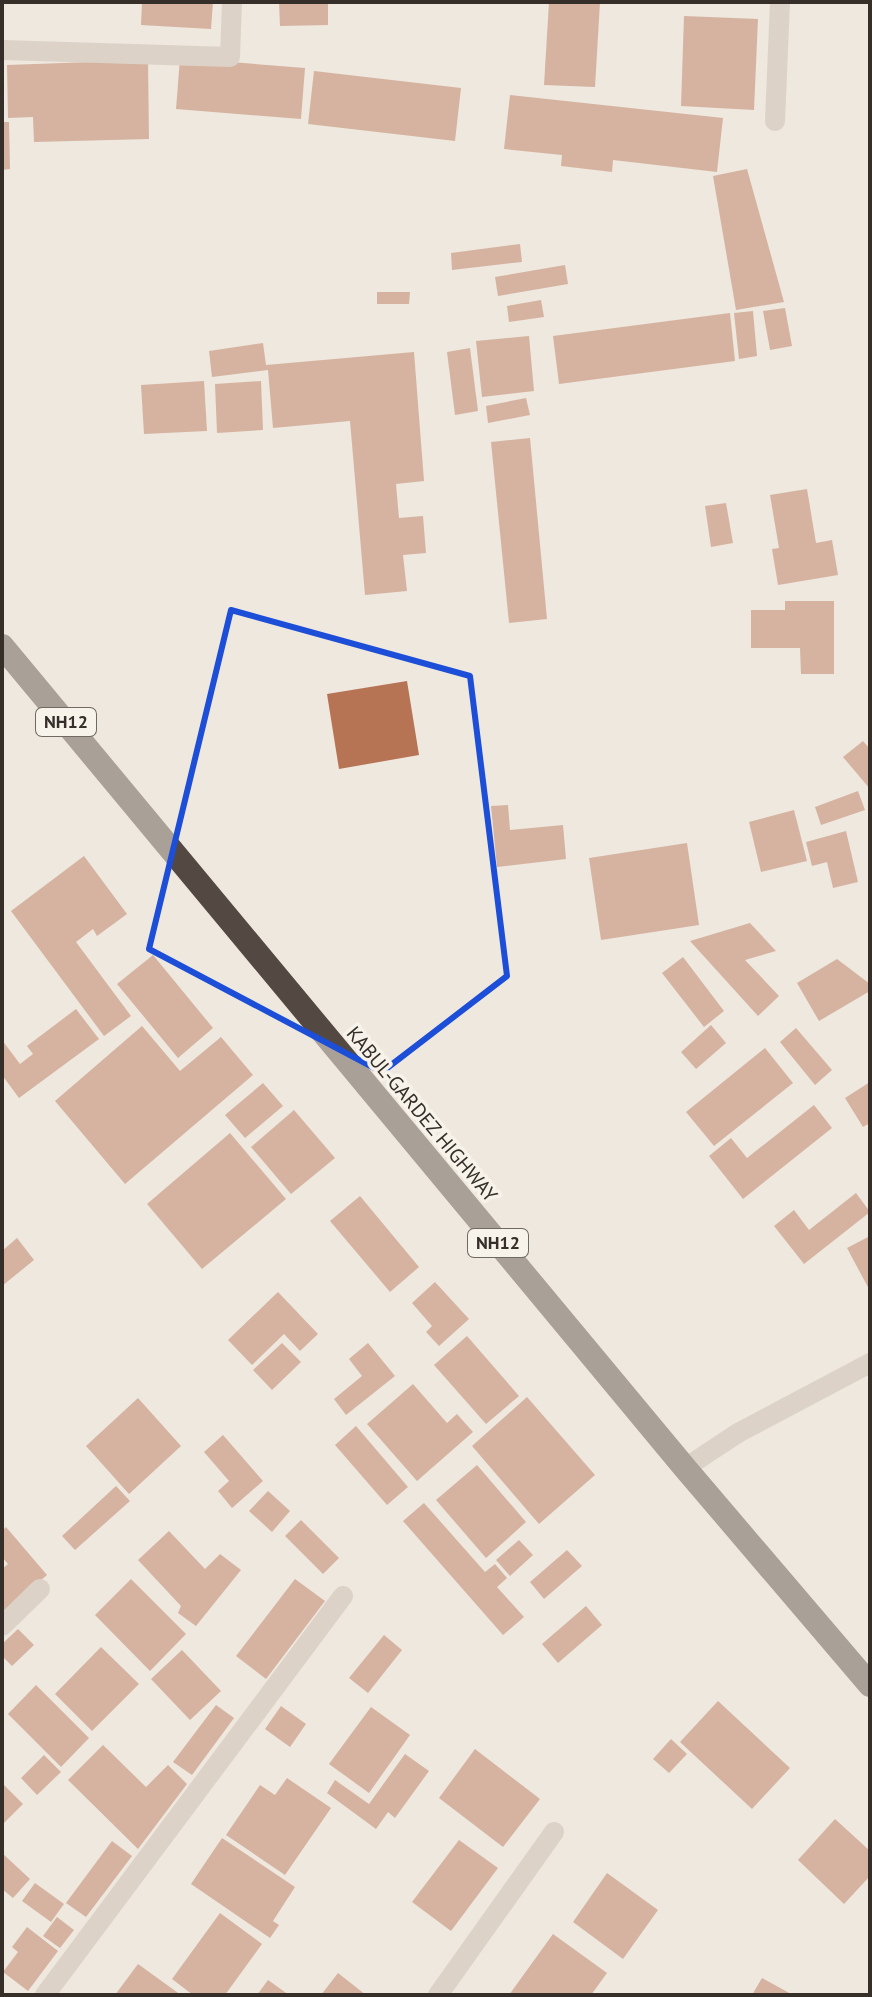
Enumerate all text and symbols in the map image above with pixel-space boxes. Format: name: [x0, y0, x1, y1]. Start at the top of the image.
road number: NH12: [36, 708, 96, 736]
street label: KABUL-GARDEZ HIGHWAY: [341, 1021, 504, 1208]
road number: NH12: [468, 1229, 528, 1257]

